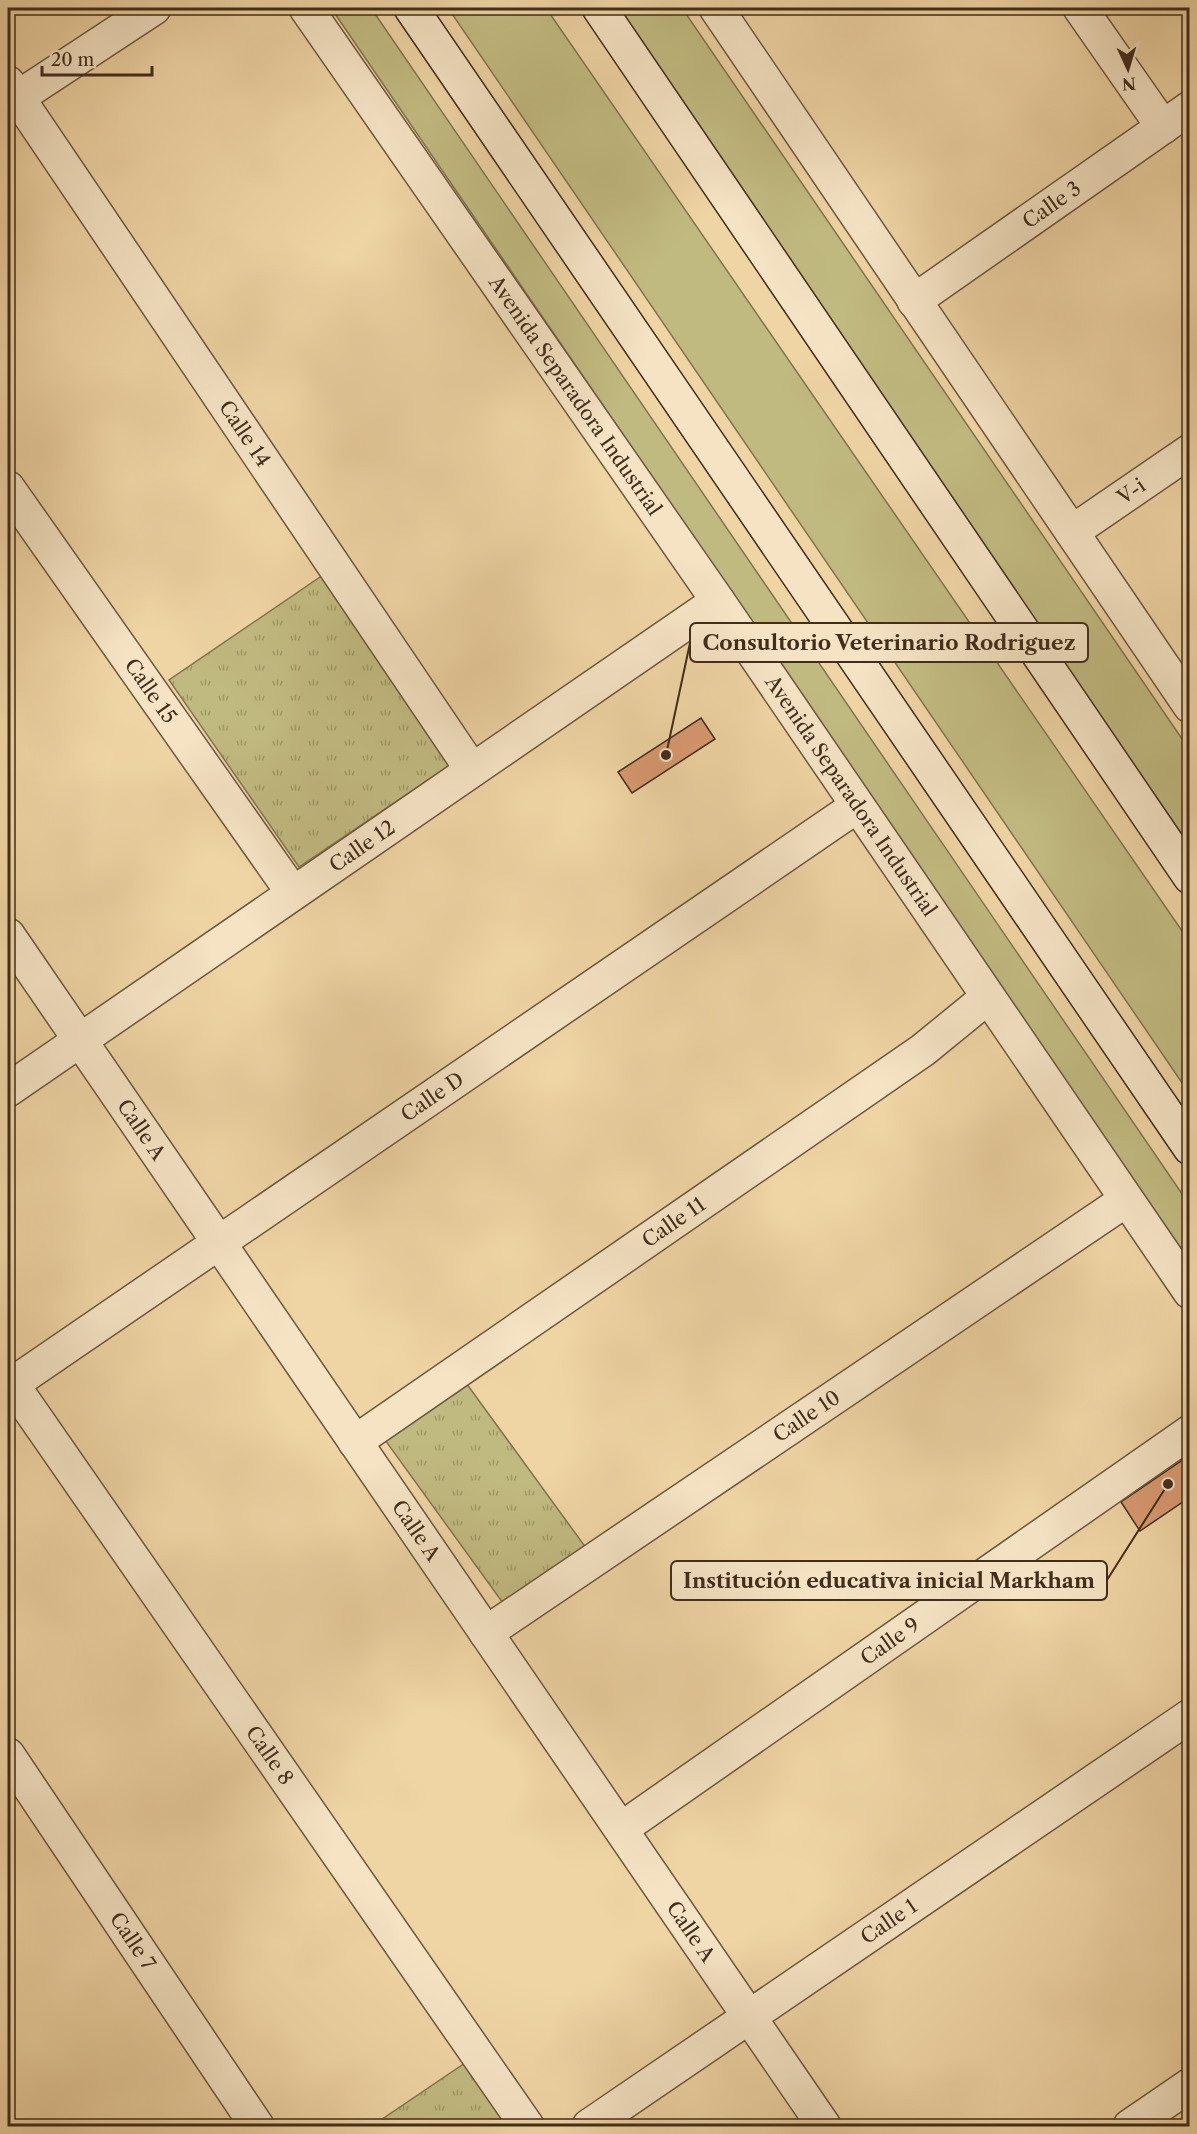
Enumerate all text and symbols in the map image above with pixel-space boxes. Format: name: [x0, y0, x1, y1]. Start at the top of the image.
scale bar: [42, 39, 152, 77]
north arrow: [1098, 39, 1158, 99]
text: 20 m: [51, 49, 95, 71]
text: N: [1121, 74, 1137, 94]
street label: Calle 3: [1018, 176, 1085, 233]
street label: Avenida Separadora Industrial: [483, 270, 667, 520]
street label: Calle 14: [214, 396, 276, 471]
street label: V-i: [1112, 473, 1150, 510]
callout: Consultorio Veterinario Rodriguez: [690, 623, 1088, 662]
text: Consultorio Veterinario Rodriguez: [702, 630, 1076, 655]
street label: Calle 15: [120, 654, 182, 728]
street label: Avenida Separadora Industrial: [760, 670, 942, 921]
street label: Calle 12: [325, 815, 400, 877]
street label: Calle D: [396, 1067, 468, 1127]
street label: Calle A: [112, 1095, 171, 1166]
street label: Calle 11: [637, 1192, 710, 1252]
street label: Calle 10: [769, 1385, 845, 1447]
street label: Calle A: [387, 1496, 446, 1567]
callout: Institución educativa inicial Markham: [671, 1561, 1107, 1600]
text: Institución educativa inicial Markham: [683, 1568, 1095, 1593]
street label: Calle 9: [856, 1613, 924, 1670]
street label: Calle 8: [241, 1721, 298, 1789]
street label: Calle 1: [856, 1893, 922, 1949]
street label: Calle A: [662, 1897, 721, 1968]
street label: Calle 7: [105, 1908, 161, 1974]

